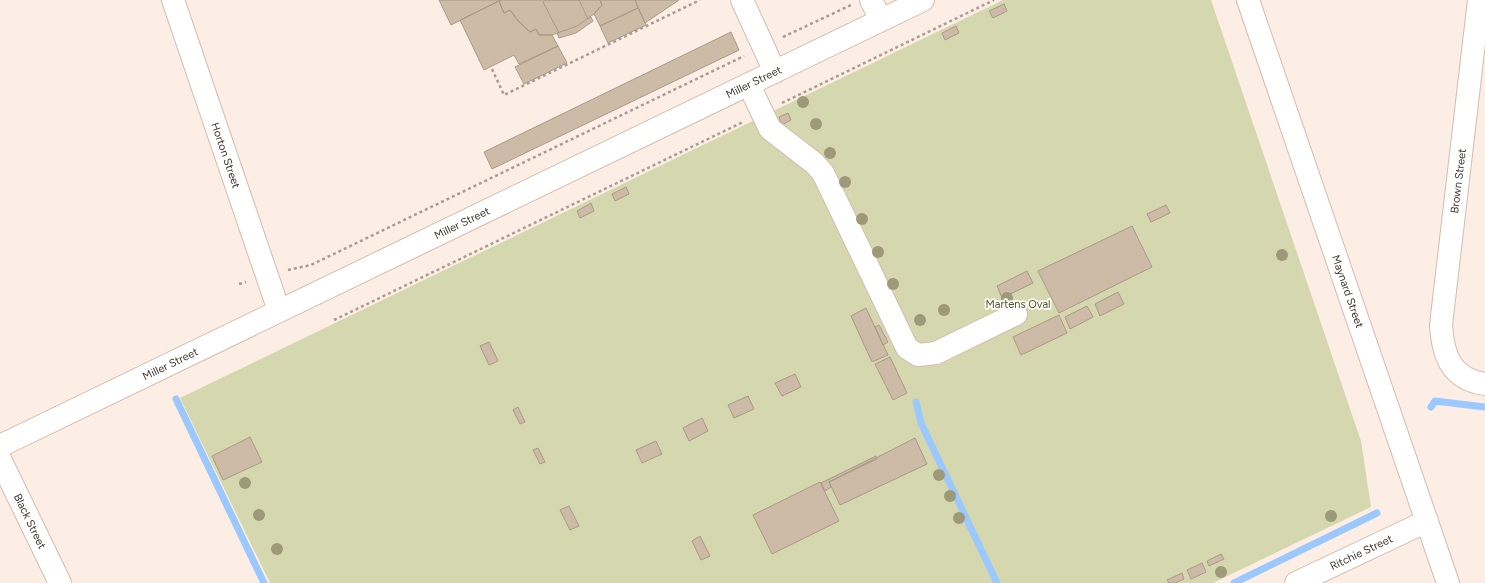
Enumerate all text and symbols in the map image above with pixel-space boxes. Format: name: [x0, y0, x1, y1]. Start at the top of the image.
street label: Miller Street: [724, 63, 784, 101]
street label: Horton Street: [208, 121, 243, 190]
street label: Brown Street: [1448, 148, 1469, 214]
street label: Miller Street: [432, 204, 492, 242]
street label: Maynard Street: [1329, 253, 1366, 330]
park label: Martens Oval: [986, 298, 1050, 311]
street label: Miller Street: [141, 345, 200, 383]
street label: Black Street: [11, 492, 48, 551]
street label: Ritchie Street: [1328, 532, 1395, 573]

